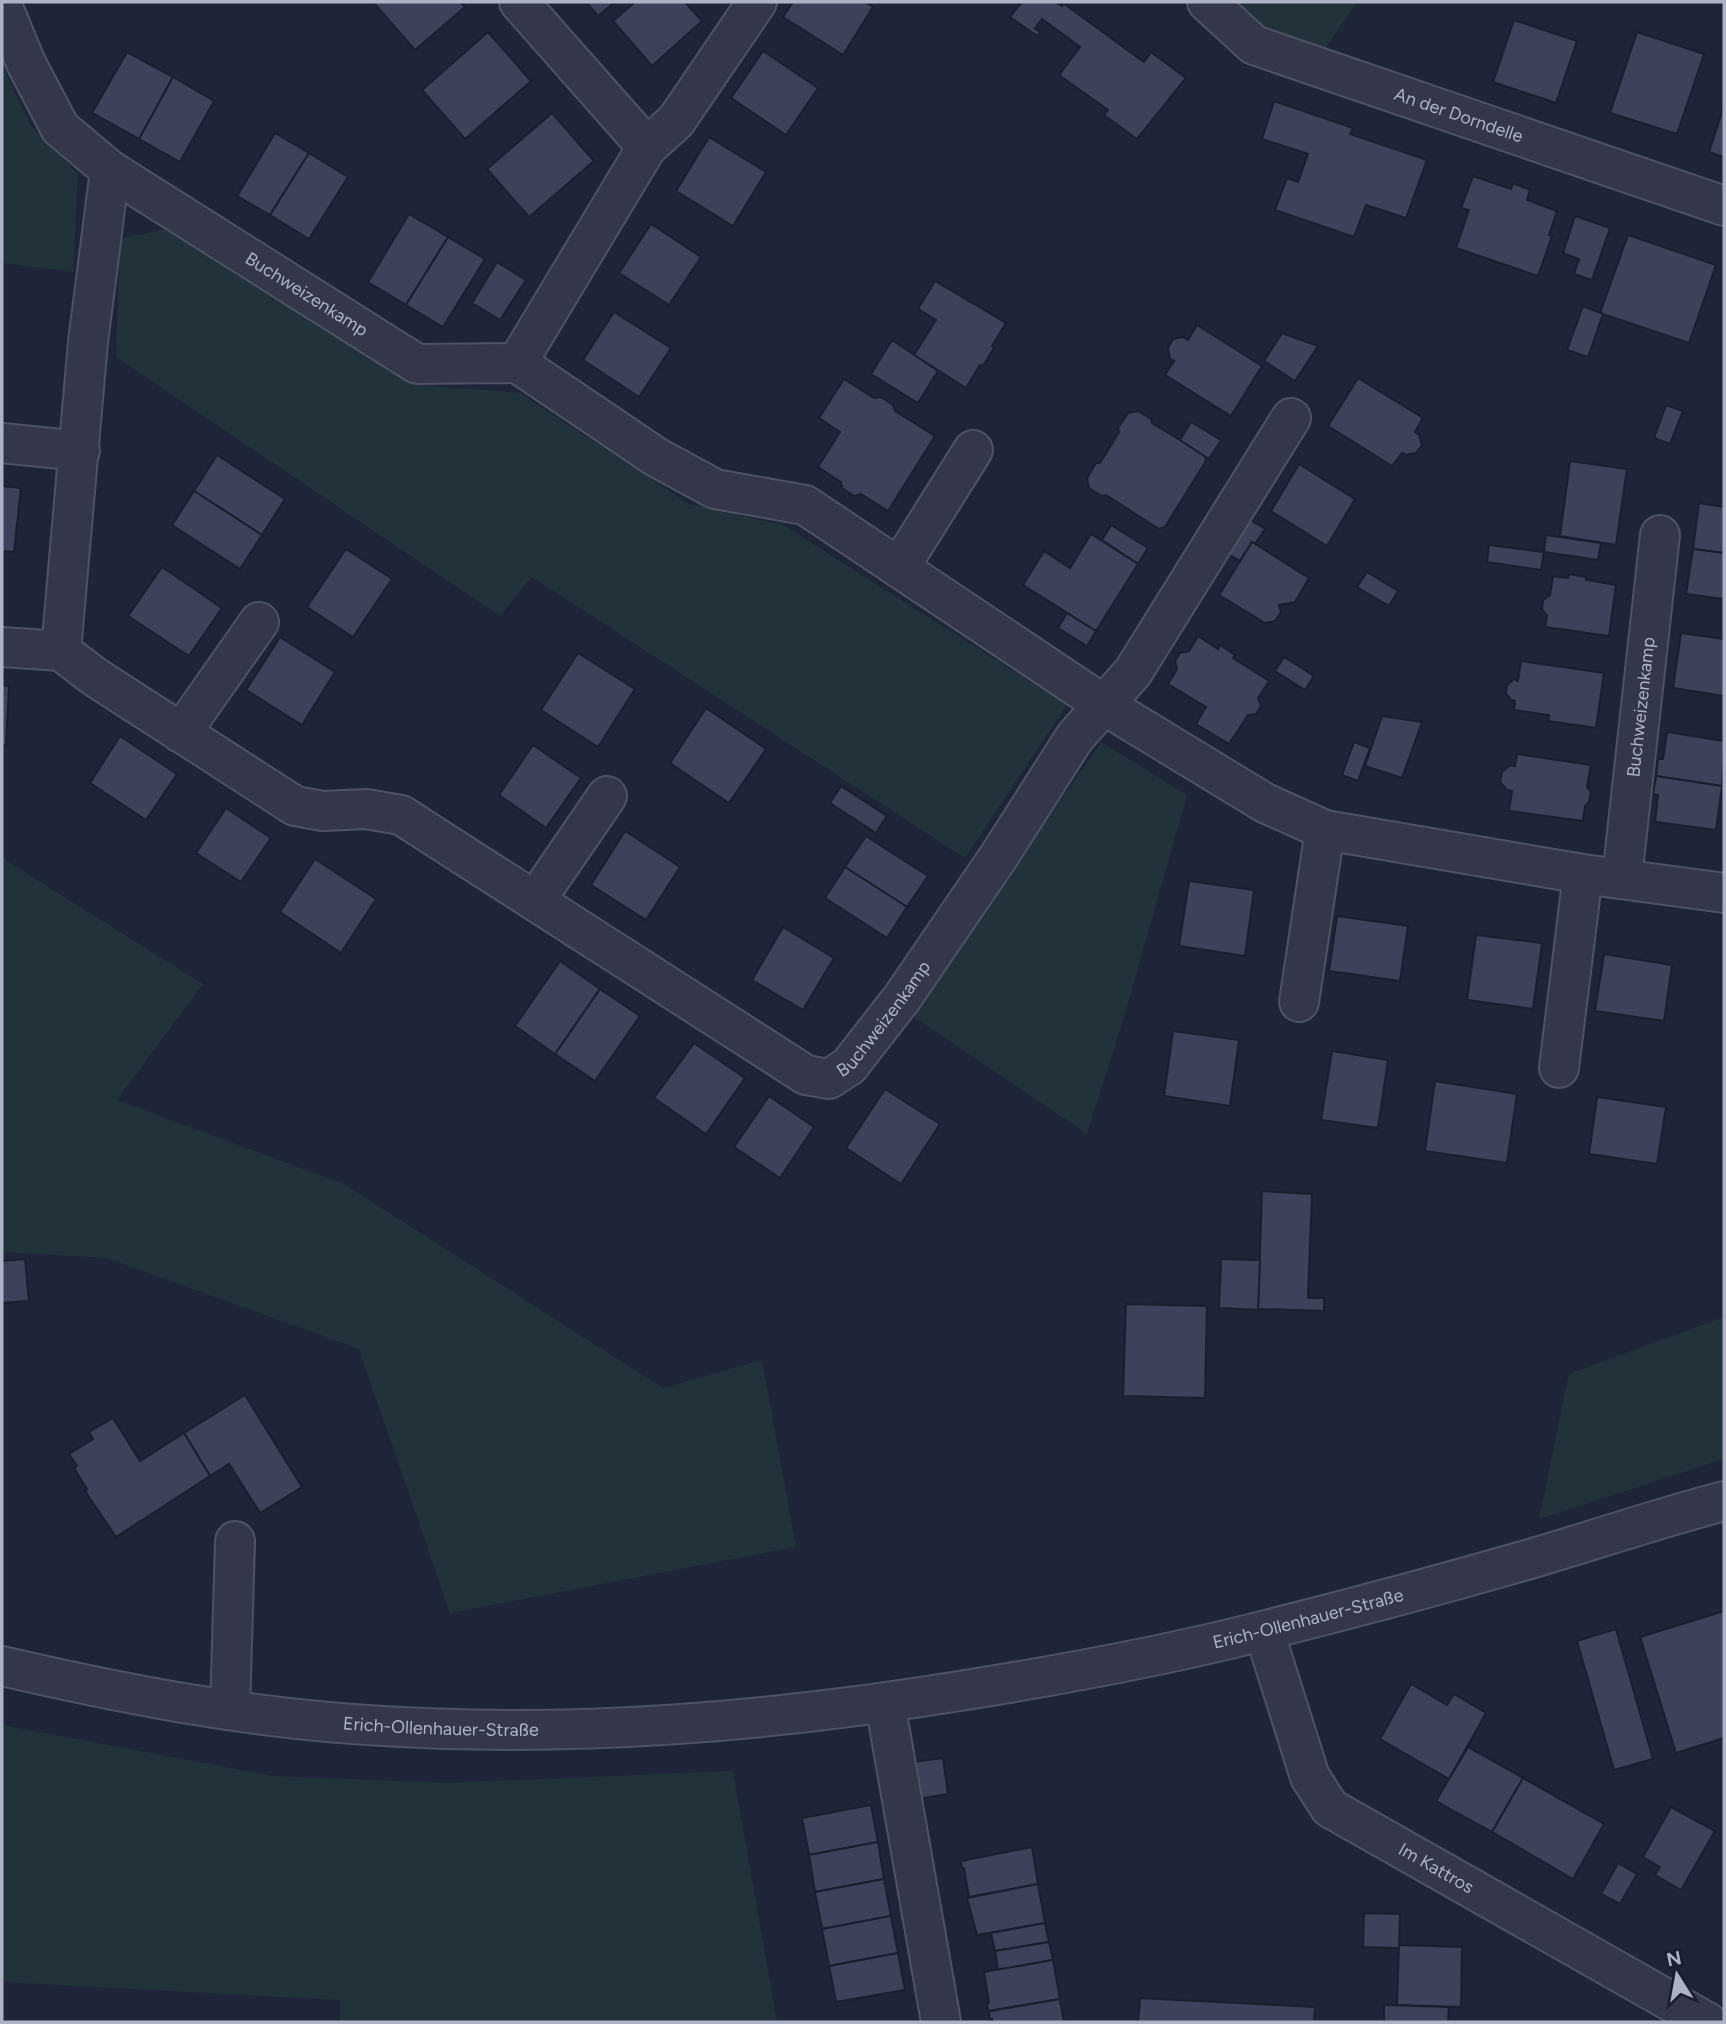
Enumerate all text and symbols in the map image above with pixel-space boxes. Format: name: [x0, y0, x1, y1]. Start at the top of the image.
street label: An der Dorndelle: [1391, 83, 1526, 147]
street label: Buchweizenkamp: [241, 247, 372, 341]
street label: Buchweizenkamp: [1622, 636, 1660, 778]
street label: Buchweizenkamp: [833, 957, 935, 1082]
street label: Erich-Ollenhauer-Straße: [1211, 1584, 1406, 1654]
street label: Erich-Ollenhauer-Straße: [342, 1712, 539, 1741]
street label: Im Kattros: [1394, 1838, 1478, 1898]
north arrow: [1642, 1940, 1712, 2010]
text: N: [1664, 1946, 1683, 1971]

